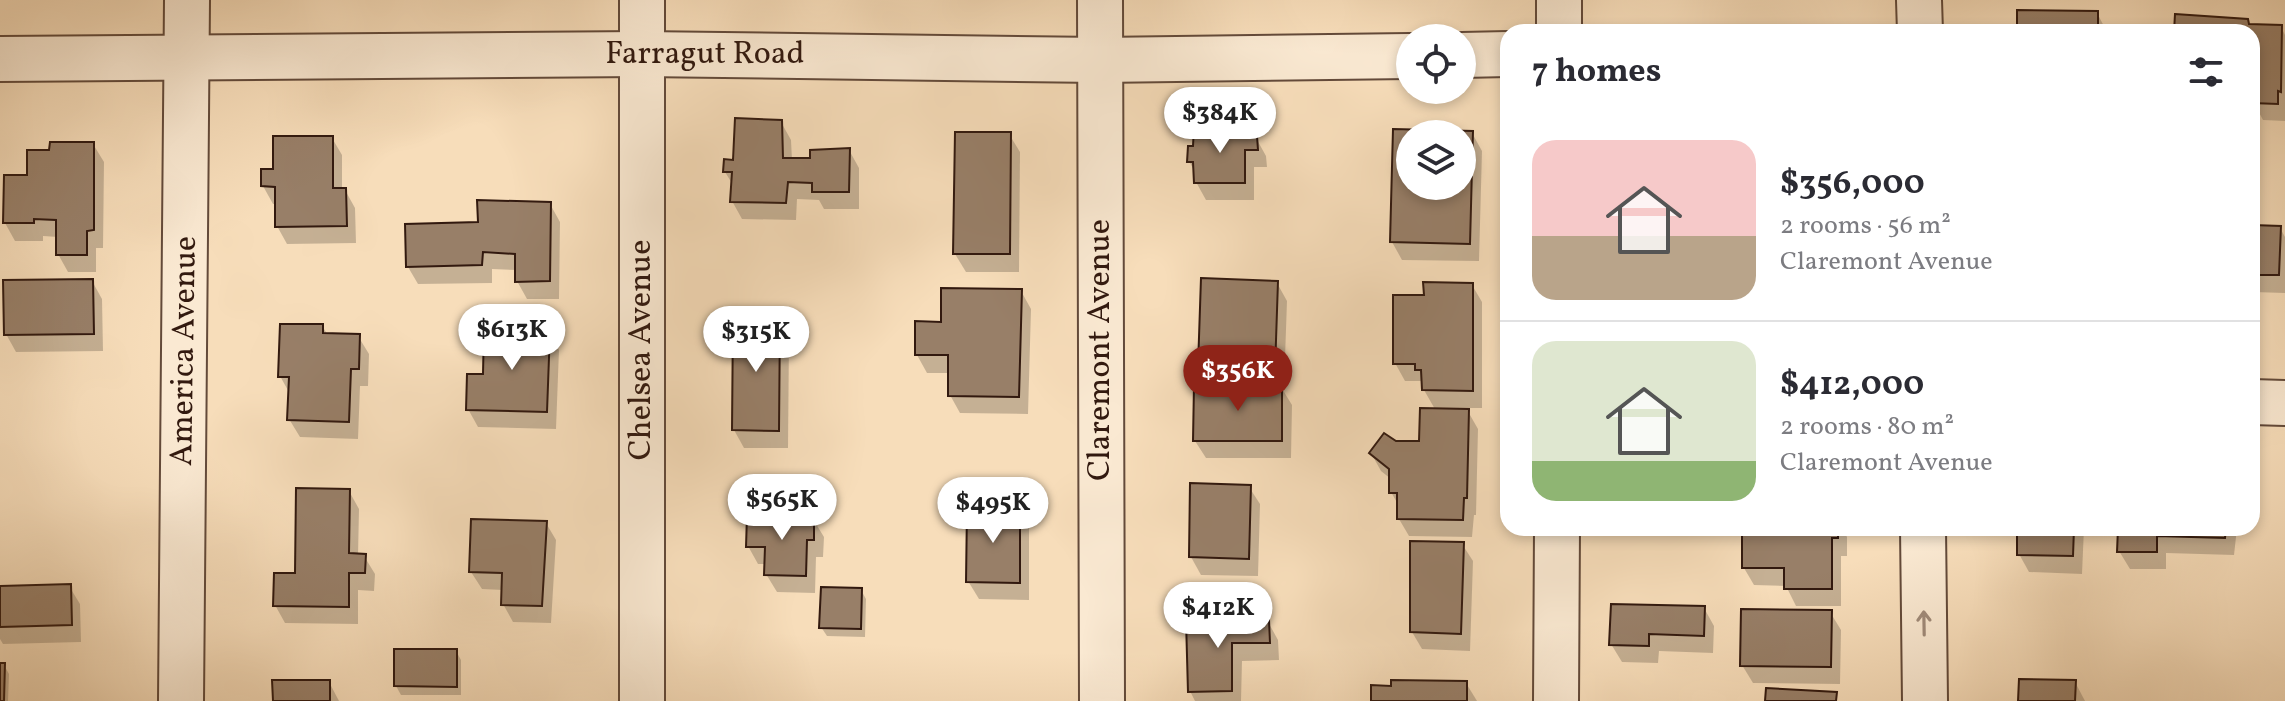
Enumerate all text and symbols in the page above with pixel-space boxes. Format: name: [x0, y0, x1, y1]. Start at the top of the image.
map controls: [1396, 24, 1476, 200]
button: locate: [1396, 24, 1476, 104]
street label: Farragut Road: [605, 33, 805, 77]
text: 7 homes: [1532, 49, 1661, 96]
icon: filters: [2184, 50, 2228, 94]
pin: $384K: [1164, 87, 1276, 155]
text: $384K: [1182, 95, 1258, 131]
button: layers: [1396, 120, 1476, 200]
text: $356,000: [1780, 161, 1925, 208]
icon: home: [1596, 172, 1692, 268]
text: 2 rooms · 56 m²: [1780, 208, 1951, 244]
street label: Claremont Avenue: [1079, 219, 1123, 481]
street label: America Avenue: [161, 235, 209, 467]
street label: Chelsea Avenue: [620, 240, 664, 460]
text: Claremont Avenue: [1780, 244, 1993, 280]
pin: $613K: [456, 304, 568, 372]
pin: $315K: [700, 306, 812, 374]
text: $613K: [476, 312, 548, 348]
text: $315K: [721, 314, 791, 350]
pin: $356K: [1182, 345, 1294, 413]
text: $356K: [1201, 353, 1275, 389]
text: $412,000: [1780, 362, 1924, 409]
icon: home: [1596, 373, 1692, 469]
text: 2 rooms · 80 m²: [1780, 409, 1954, 445]
text: Claremont Avenue: [1780, 445, 1993, 481]
pin: $565K: [726, 474, 838, 542]
pin: $495K: [937, 477, 1049, 545]
text: $565K: [746, 482, 818, 518]
text: $495K: [955, 485, 1031, 521]
pin: $412K: [1162, 582, 1274, 650]
text: $412K: [1181, 590, 1255, 626]
one-way arrow: [1916, 610, 1932, 637]

